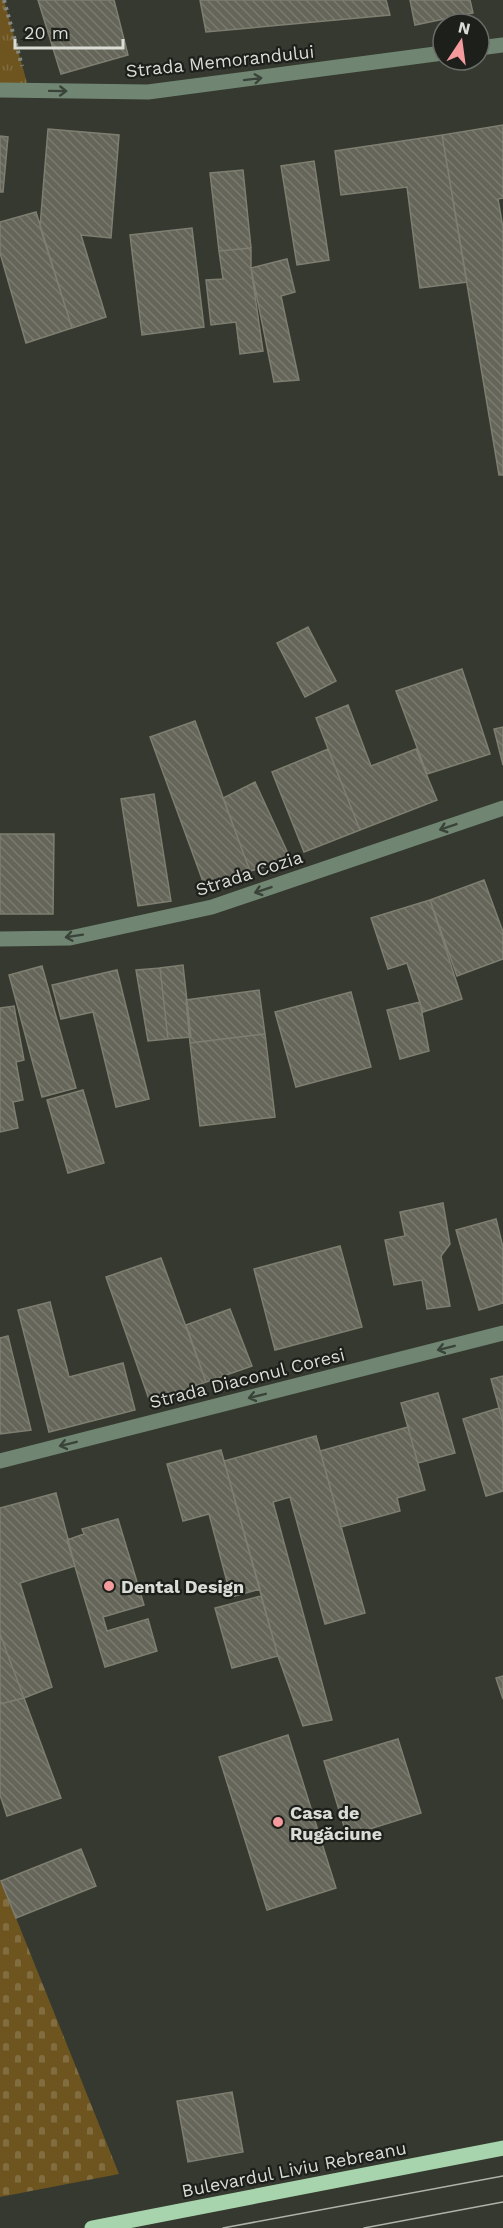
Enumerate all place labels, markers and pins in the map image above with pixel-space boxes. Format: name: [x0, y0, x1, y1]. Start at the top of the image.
place label: Dental Design: [121, 1576, 244, 1597]
marker: Dental Design: [102, 1579, 116, 1593]
place label: Casa de Rugăciune: [290, 1802, 382, 1844]
marker: Casa de Rugăciune: [271, 1815, 285, 1829]

